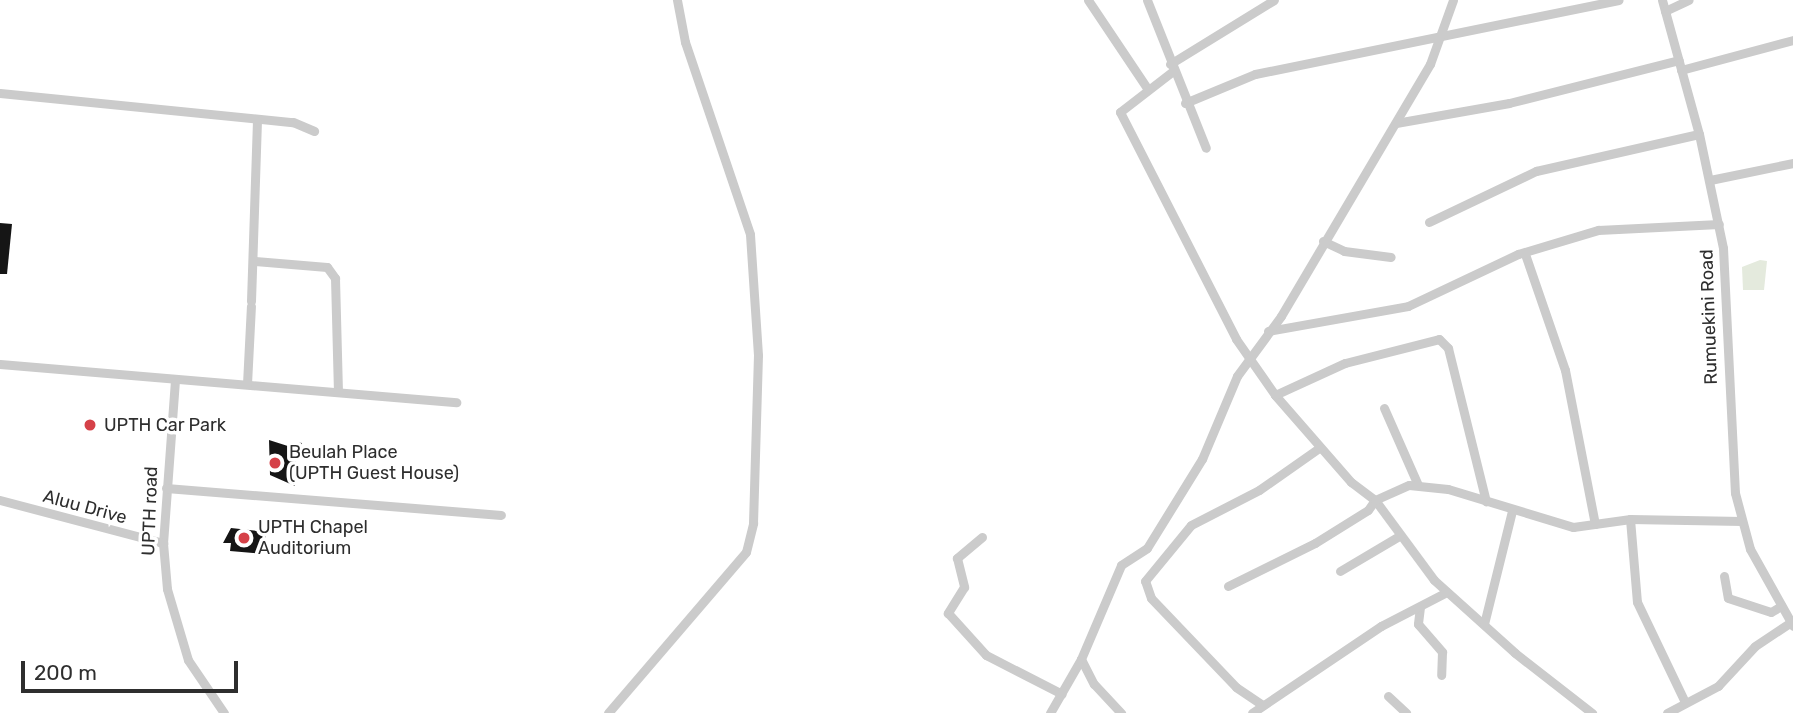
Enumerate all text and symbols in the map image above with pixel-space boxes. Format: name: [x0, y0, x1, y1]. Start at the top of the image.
street label: Rumuekini Road: [1696, 249, 1722, 385]
place label: UPTH Car Park: [104, 414, 226, 436]
marker: UPTH Car Park: [82, 417, 98, 433]
place label: Beulah Place (UPTH Guest House): [289, 442, 459, 484]
marker: Beulah Place (UPTH Guest House): [267, 455, 283, 471]
street label: UPTH road: [138, 466, 162, 556]
street label: Aluu Drive: [41, 485, 129, 529]
place label: UPTH Chapel Auditorium: [258, 517, 368, 560]
marker: UPTH Chapel Auditorium: [236, 530, 252, 546]
scale bar: [24, 646, 242, 690]
text: 200 m: [34, 660, 97, 685]

